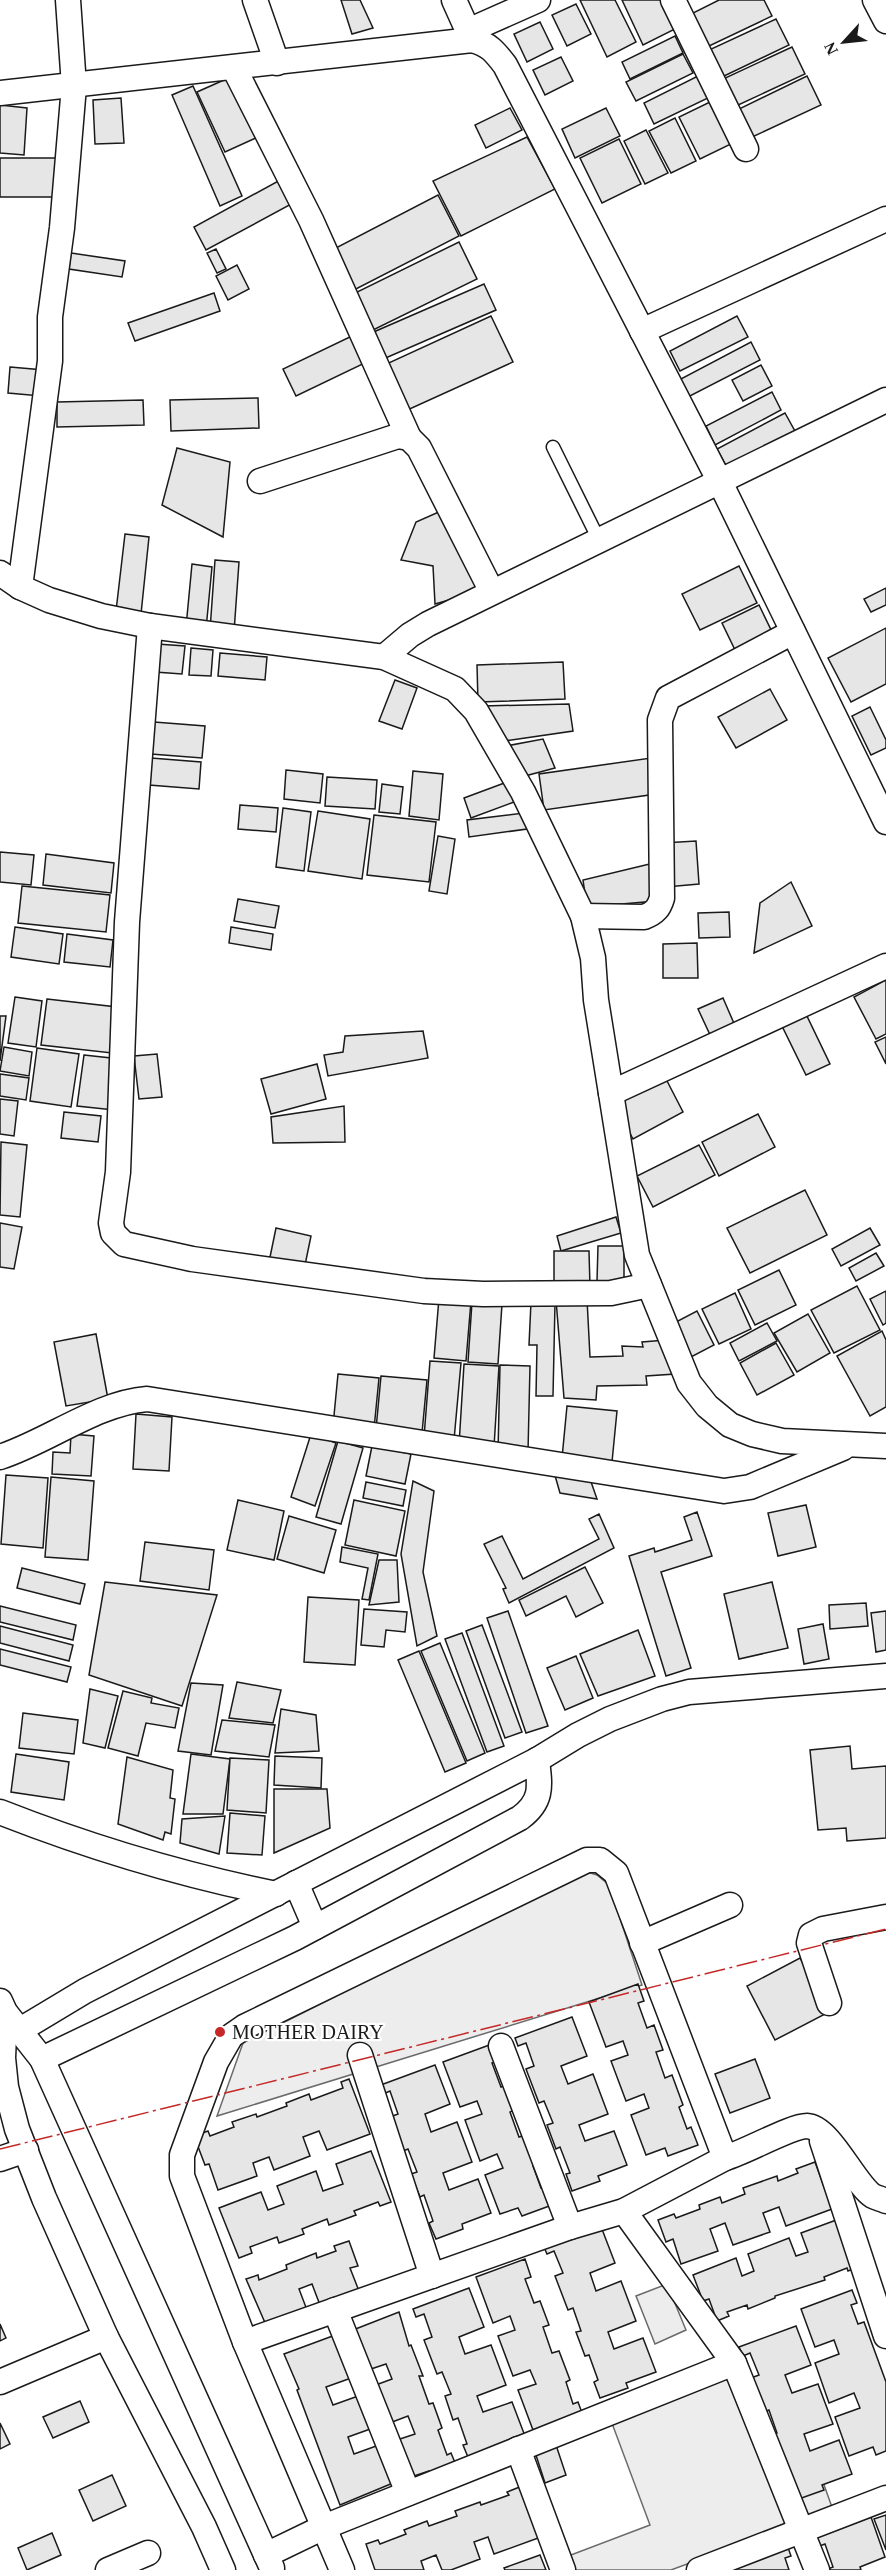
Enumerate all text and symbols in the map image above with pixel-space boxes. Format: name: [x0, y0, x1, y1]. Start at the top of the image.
north arrow: [814, 12, 874, 72]
text: N: [821, 39, 841, 58]
place label: MOTHER DAIRY: [232, 2021, 384, 2043]
marker: MOTHER DAIRY: [213, 2025, 227, 2039]

